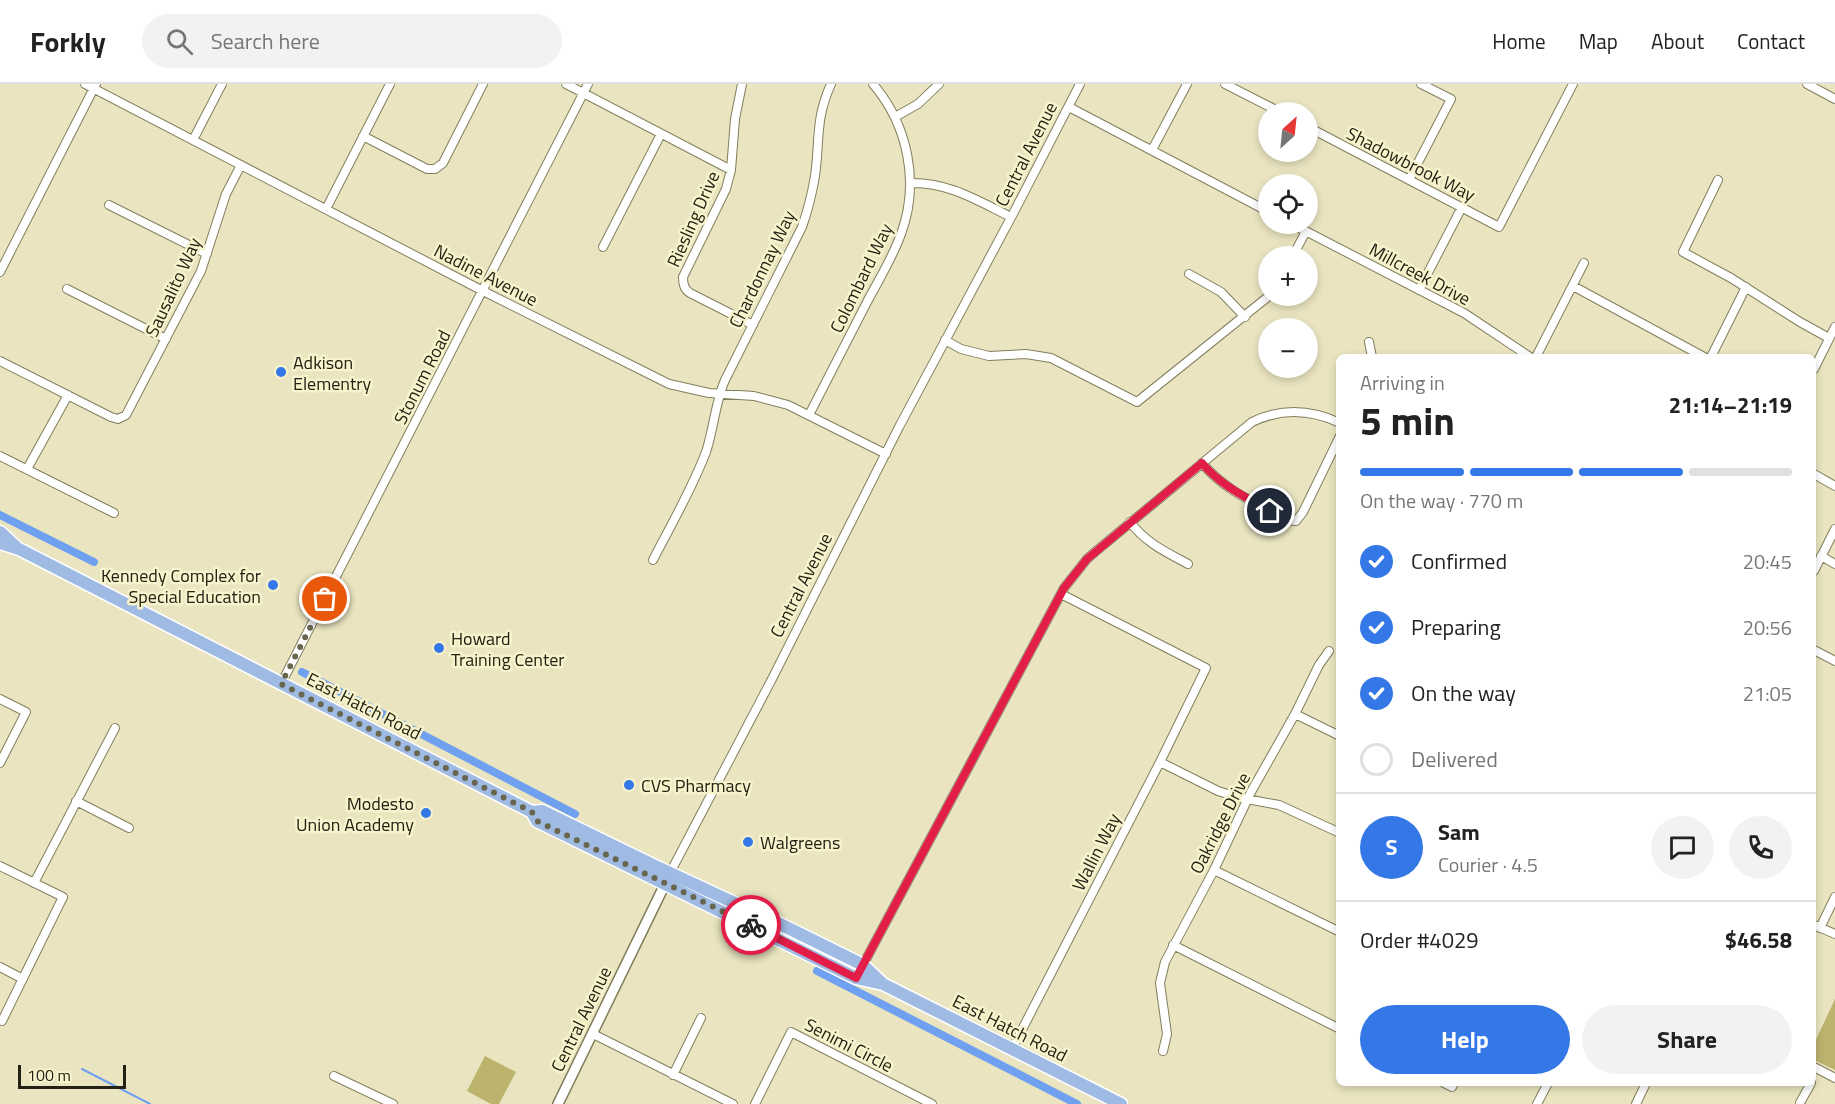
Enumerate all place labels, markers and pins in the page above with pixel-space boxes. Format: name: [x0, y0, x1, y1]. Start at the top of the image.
place label: Adkison Elementry: [293, 349, 371, 397]
marker: Adkison Elementry: [274, 365, 288, 379]
pin: [1244, 485, 1295, 536]
place label: Kennedy Complex for Special Education: [101, 562, 261, 610]
pin: [299, 573, 350, 624]
marker: Kennedy Complex for Special Education: [266, 578, 280, 592]
place label: Howard Training Center: [451, 625, 565, 673]
marker: Howard Training Center: [432, 641, 446, 655]
place label: CVS Pharmacy: [641, 772, 751, 799]
marker: CVS Pharmacy: [622, 778, 636, 792]
place label: Modesto Union Academy: [296, 790, 414, 838]
marker: Modesto Union Academy: [419, 806, 433, 820]
place label: Walgreens: [760, 829, 840, 856]
marker: Walgreens: [741, 835, 755, 849]

